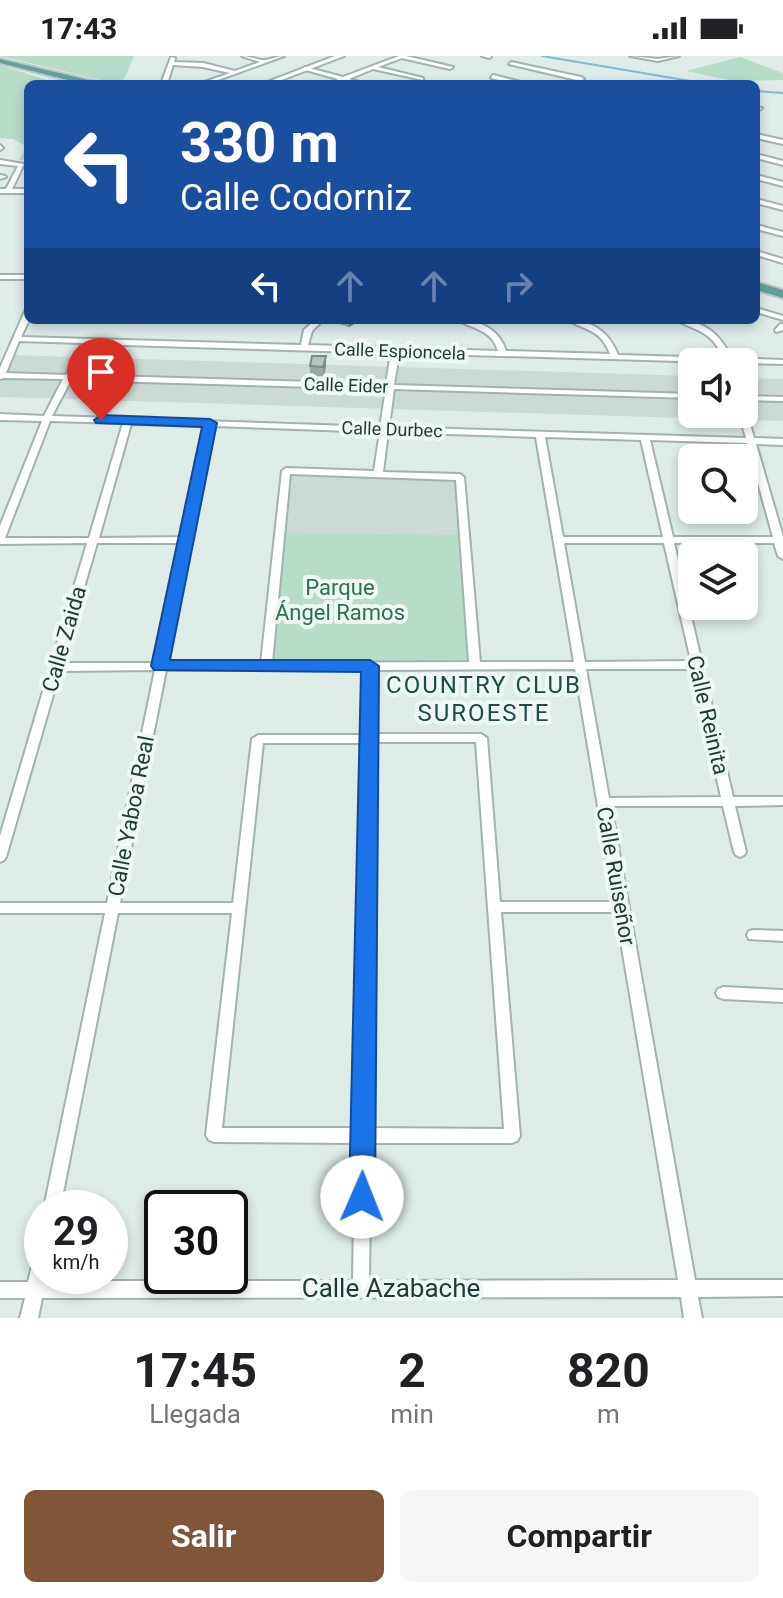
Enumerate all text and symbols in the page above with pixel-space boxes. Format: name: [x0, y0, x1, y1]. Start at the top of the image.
text: 17:43: [40, 11, 117, 46]
text: 330 m: [180, 110, 339, 176]
icon: left: [48, 112, 152, 216]
text: Calle Codorniz: [180, 177, 412, 219]
icon: left: [244, 264, 288, 308]
icon: ahead: [328, 264, 372, 308]
icon: ahead: [412, 264, 456, 308]
icon: right: [496, 264, 540, 308]
pin: [67, 338, 135, 420]
street label: Calle Espioncela: [334, 338, 466, 364]
map controls: [678, 348, 758, 620]
button: sound: [678, 348, 758, 428]
icon: arrive: [79, 350, 123, 394]
street label: Calle Eider: [303, 373, 389, 397]
street label: Calle Durbec: [341, 417, 443, 441]
button: search: [678, 444, 758, 524]
button: layers: [678, 540, 758, 620]
park label: Parque Ángel Ramos: [275, 575, 405, 625]
street label: Calle Zaida: [37, 583, 91, 695]
street label: Calle Reinita: [682, 653, 734, 777]
district label: COUNTRY CLUB SUROESTE: [386, 671, 582, 727]
street label: Calle Yaboa Real: [103, 733, 159, 899]
street label: Calle Ruiseñor: [592, 805, 641, 948]
position arrow: [320, 1155, 404, 1239]
speed limit sign: 30: [144, 1190, 248, 1294]
text: 29: [53, 1208, 99, 1255]
text: km/h: [53, 1250, 99, 1274]
street label: Calle Azabache: [302, 1273, 480, 1303]
text: 17:45: [133, 1342, 257, 1399]
text: 2: [398, 1342, 426, 1399]
text: 820: [567, 1342, 650, 1399]
text: Llegada: [149, 1399, 241, 1429]
text: min: [390, 1399, 434, 1429]
text: m: [597, 1399, 620, 1429]
button: Salir: [24, 1490, 384, 1582]
button: Compartir: [400, 1490, 759, 1582]

